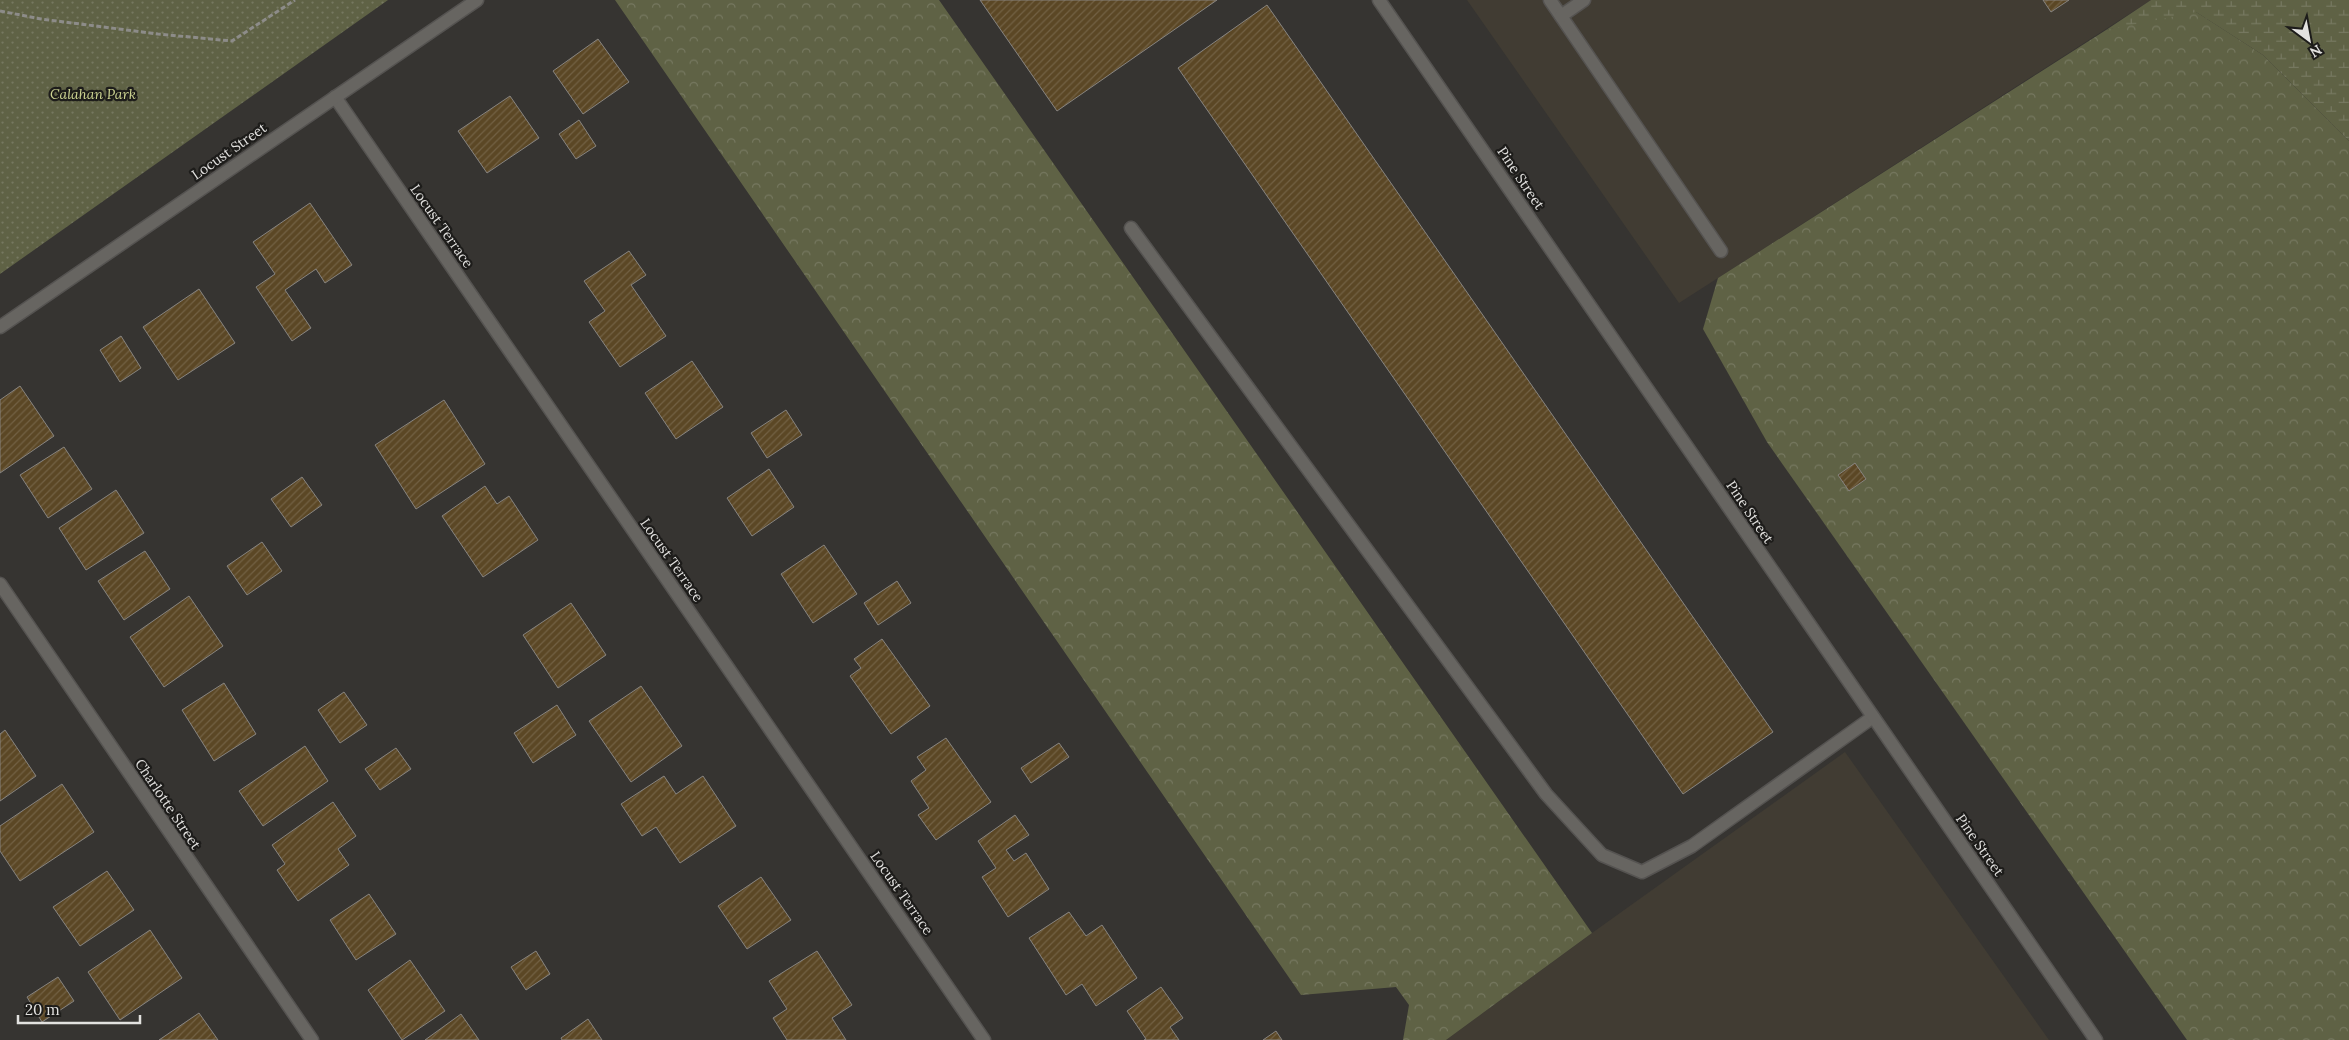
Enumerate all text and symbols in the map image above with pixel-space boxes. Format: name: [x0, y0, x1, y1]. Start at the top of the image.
north arrow: [2284, 15, 2334, 65]
text: N: [2306, 41, 2325, 62]
park label: Calahan Park: [50, 85, 136, 103]
street label: Locust Street: [188, 118, 270, 183]
street label: Pine Street: [1493, 143, 1549, 213]
street label: Locust Terrace: [407, 181, 478, 272]
street label: Pine Street: [1722, 477, 1778, 547]
street label: Locust Terrace: [637, 515, 708, 606]
street label: Charlotte Street: [131, 755, 205, 853]
street label: Pine Street: [1952, 810, 2008, 880]
street label: Locust Terrace: [867, 848, 938, 939]
scale bar: [18, 992, 140, 1024]
text: 20 m: [25, 1000, 60, 1019]

